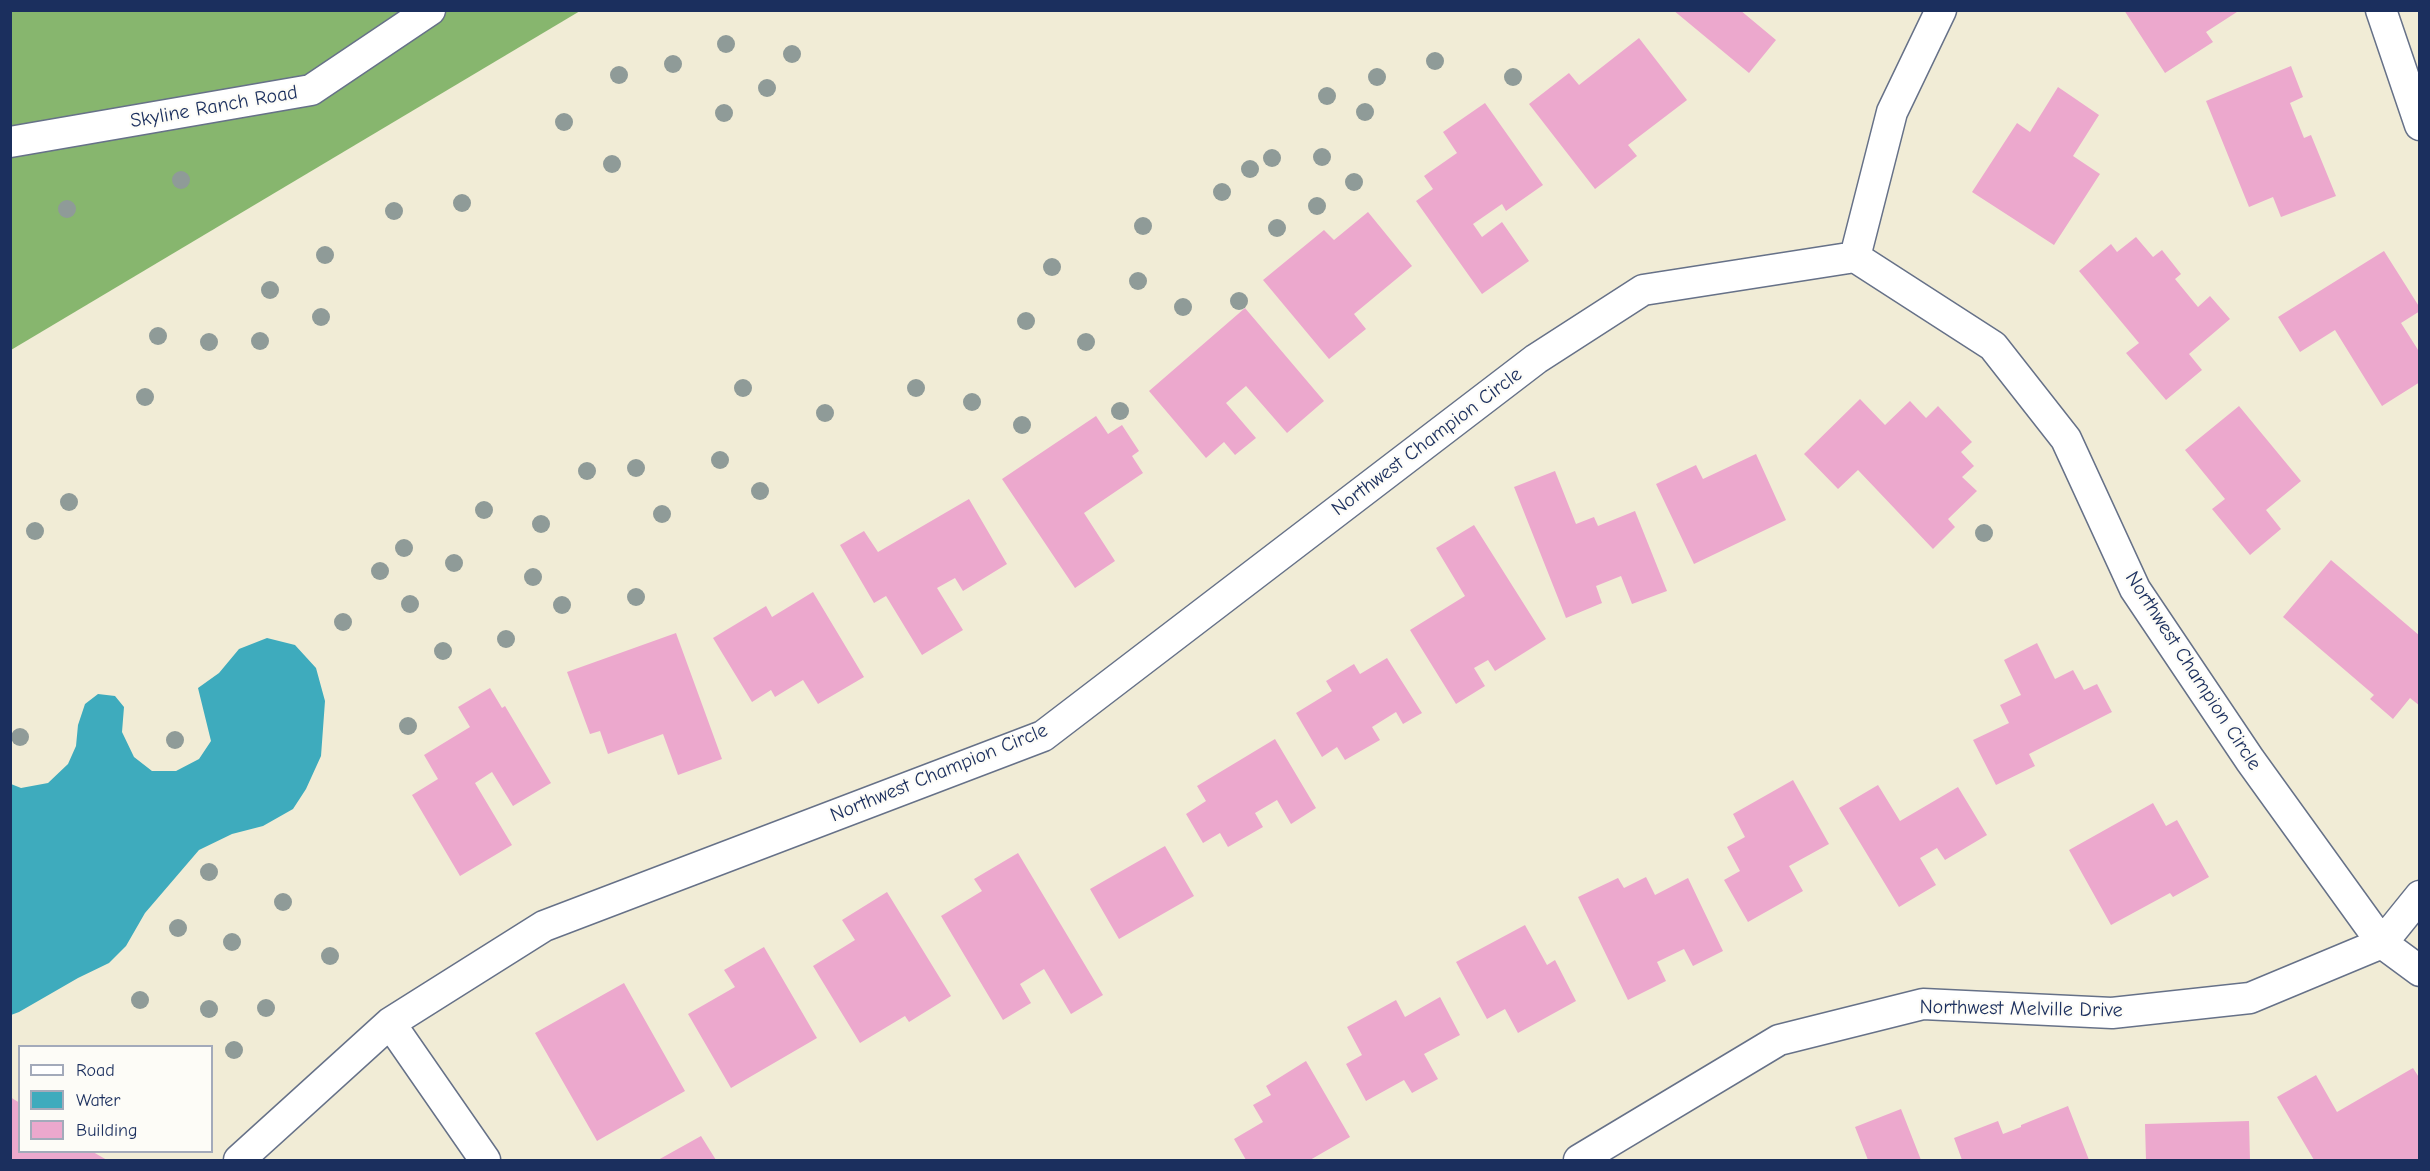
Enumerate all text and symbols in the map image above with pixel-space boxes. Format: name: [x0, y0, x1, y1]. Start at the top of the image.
street label: Skyline Ranch Road: [128, 80, 300, 134]
street label: Northwest Champion Circle: [1327, 363, 1527, 521]
street label: Northwest Champion Circle: [2120, 567, 2266, 775]
street label: Northwest Champion Circle: [827, 718, 1051, 828]
street label: Northwest Melville Drive: [1919, 995, 2123, 1023]
legend: [18, 1045, 213, 1153]
text: Road: [76, 1060, 115, 1081]
text: Water: [76, 1090, 120, 1111]
text: Building: [76, 1120, 138, 1141]

